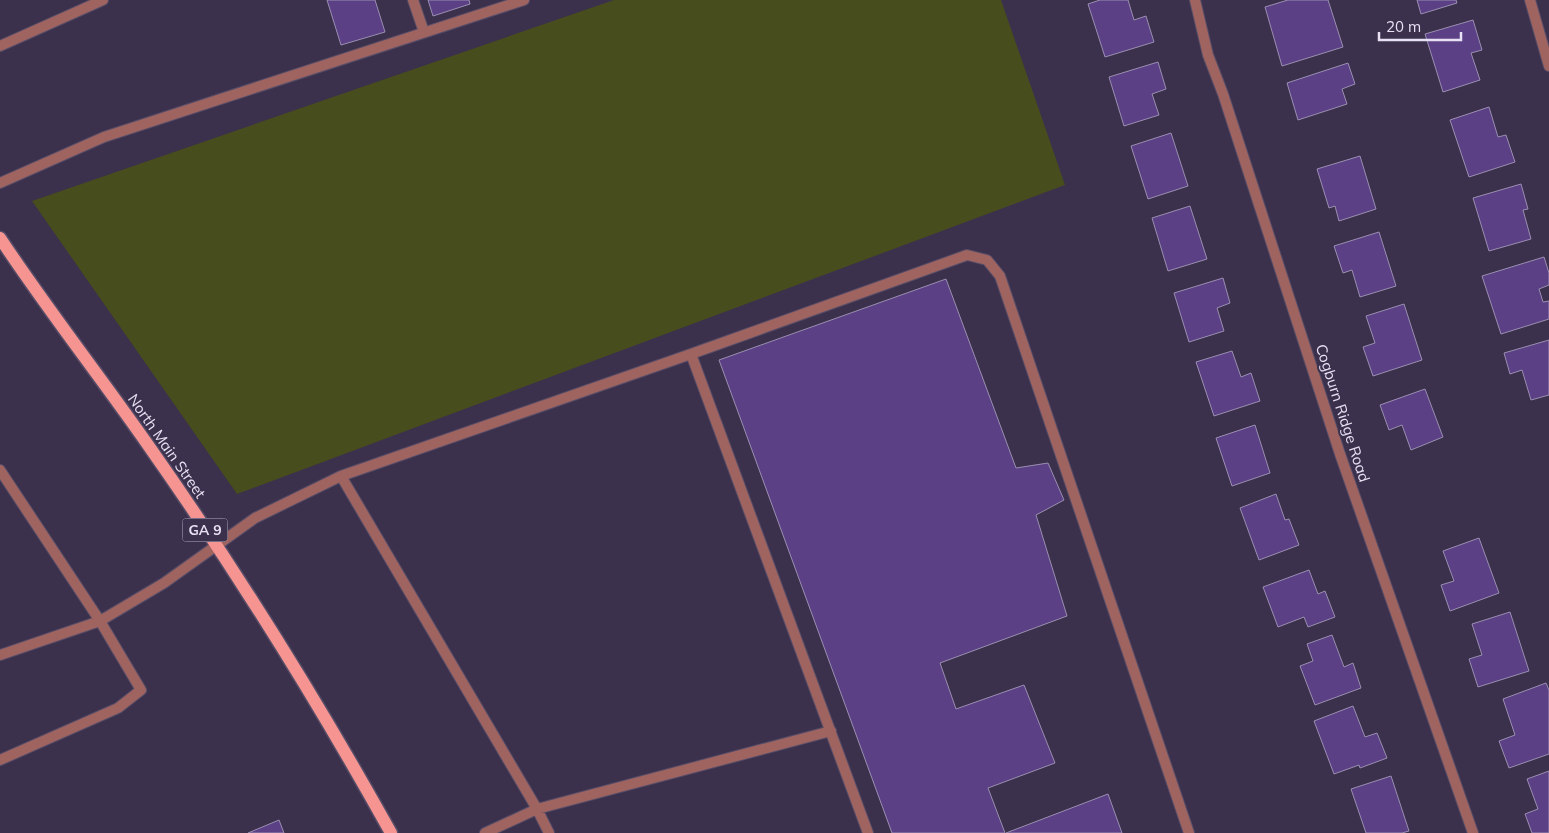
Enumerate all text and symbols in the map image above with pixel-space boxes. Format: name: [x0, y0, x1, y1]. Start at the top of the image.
scale bar: [1379, 10, 1462, 42]
text: 20 m: [1386, 17, 1421, 36]
street label: Cogburn Ridge Road: [1312, 342, 1374, 484]
street label: North Main Street: [124, 390, 210, 502]
road number: GA 9: [182, 518, 228, 542]

